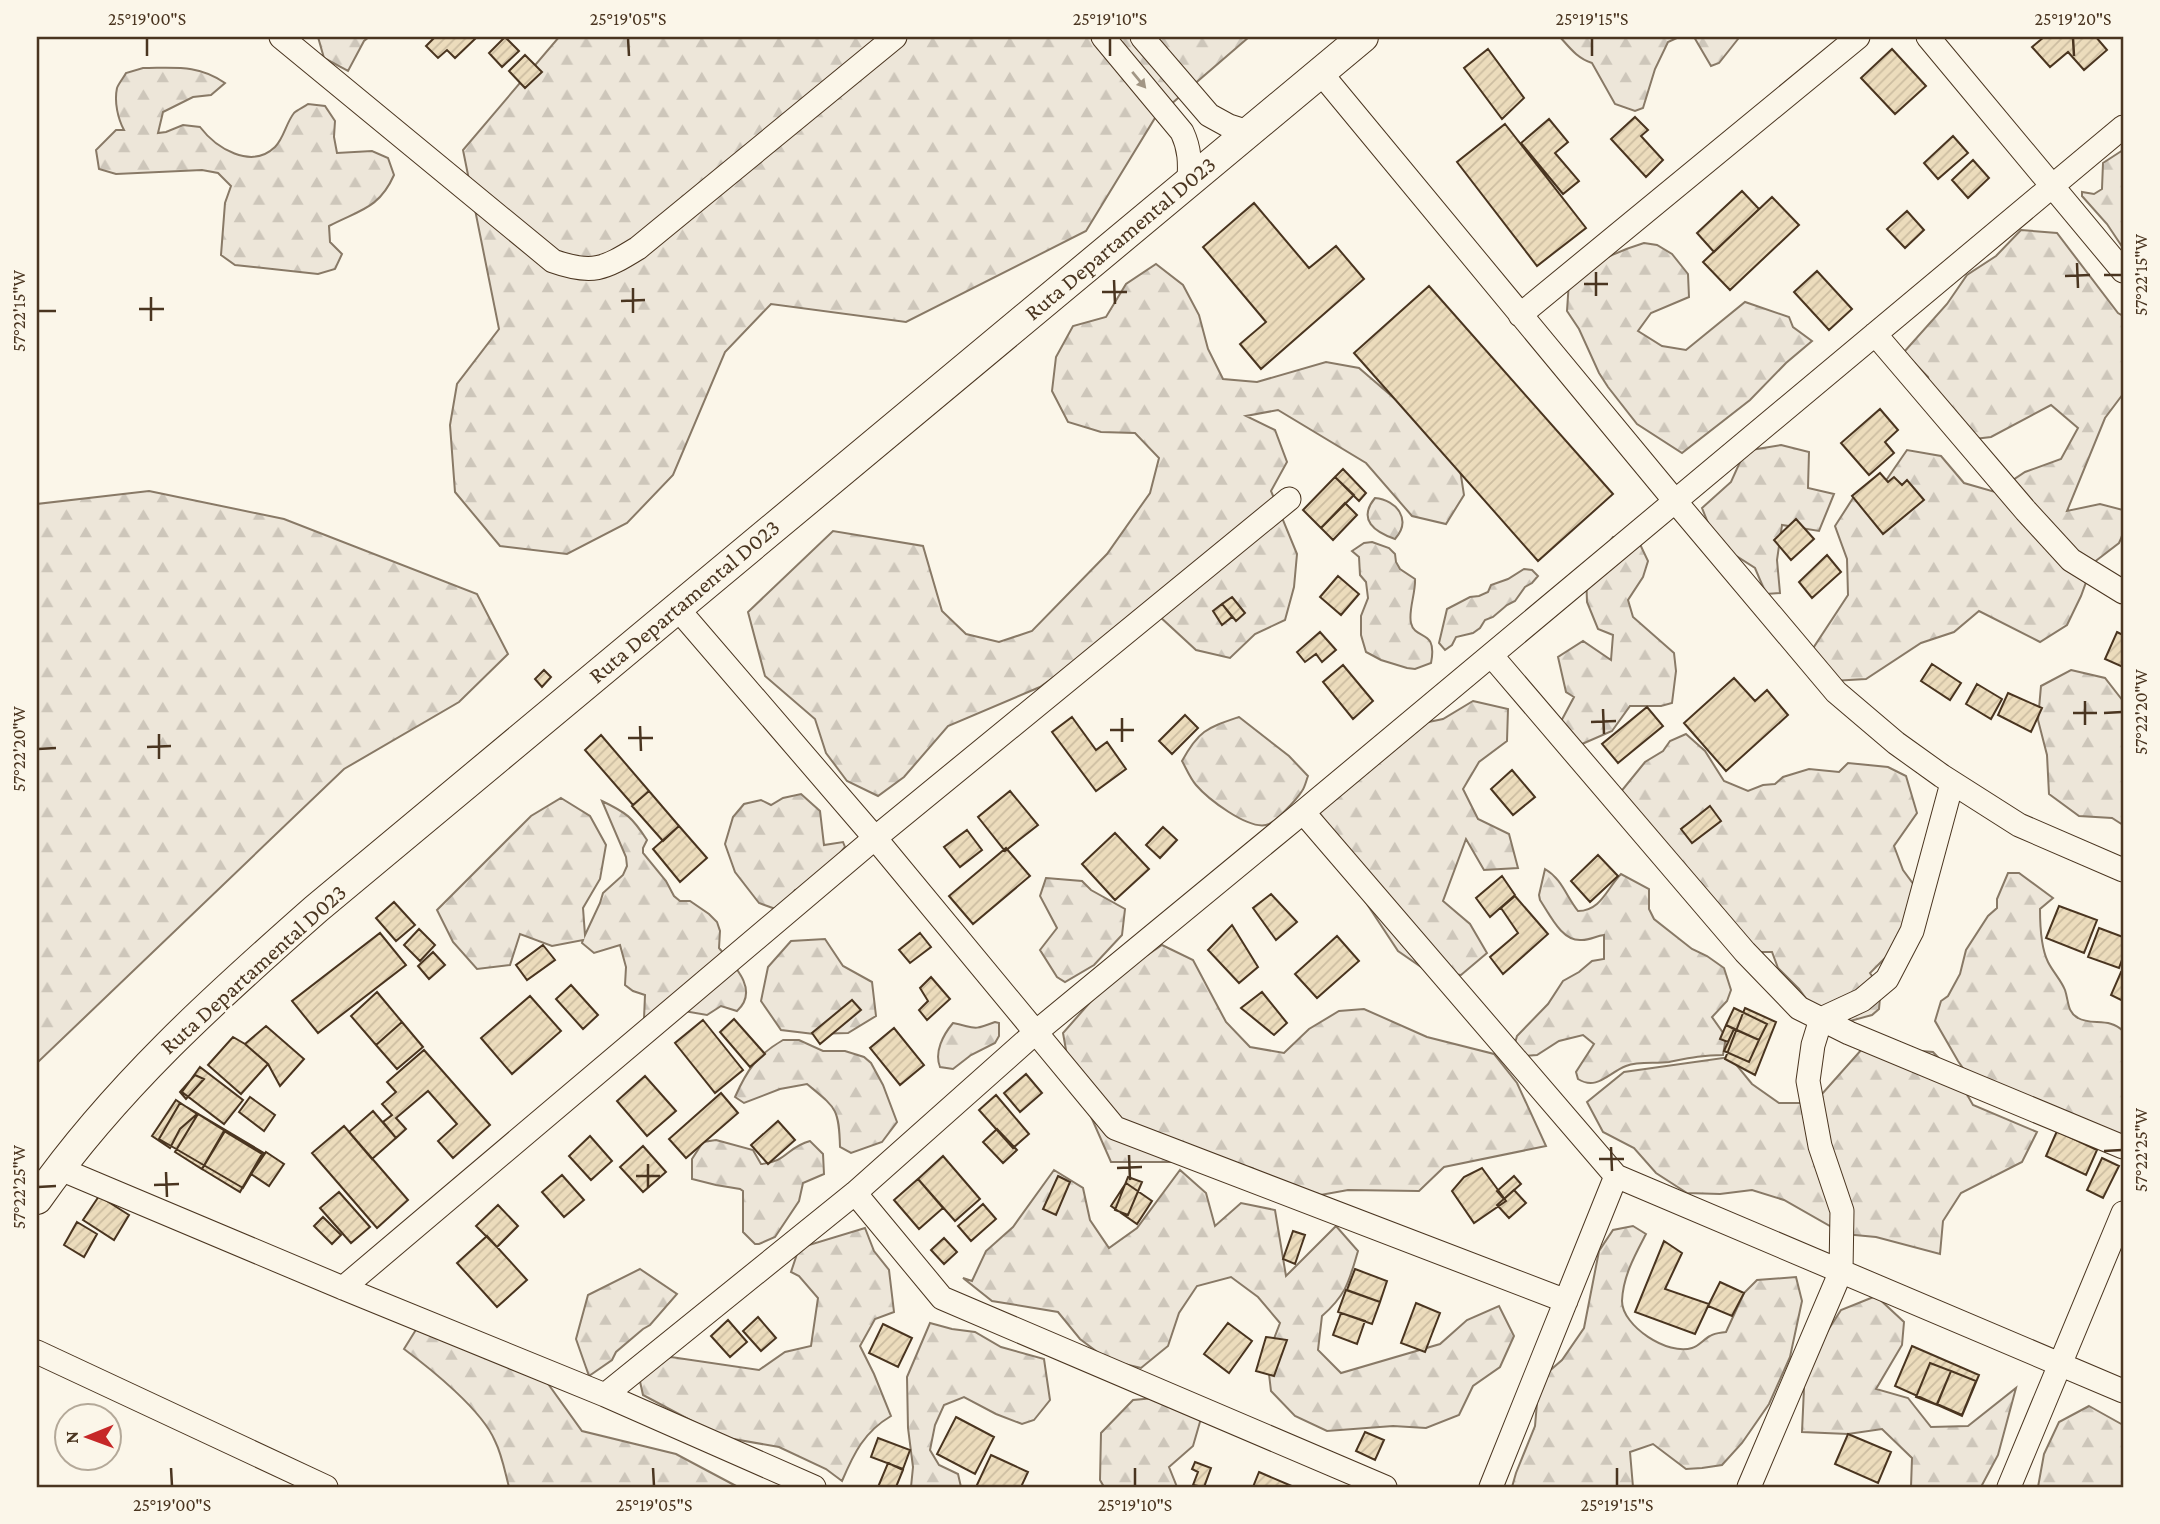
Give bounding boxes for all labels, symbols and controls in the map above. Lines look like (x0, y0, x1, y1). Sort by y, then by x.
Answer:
text: 25°19'00"S (108, 9, 186, 29)
text: 25°19'05"S (590, 9, 666, 29)
text: 25°19'10"S (1073, 9, 1147, 29)
text: 25°19'15"S (1555, 9, 1629, 29)
text: 25°19'20"S (2034, 9, 2112, 29)
one-way arrow (1131, 71, 1146, 88)
street label: Ruta Departamental D023 (1019, 151, 1221, 325)
text: 57°22'15"W (2131, 234, 2151, 316)
text: 57°22'15"W (9, 270, 29, 352)
street label: Ruta Departamental D023 (583, 514, 785, 688)
text: 57°22'20"W (2131, 669, 2151, 755)
text: 57°22'20"W (9, 706, 29, 792)
street label: Ruta Departamental D023 (155, 879, 351, 1059)
text: 57°22'25"W (2131, 1107, 2151, 1192)
text: 57°22'25"W (9, 1144, 29, 1229)
north arrow (52, 1402, 122, 1472)
text: N (61, 1431, 82, 1444)
text: 25°19'00"S (133, 1495, 211, 1515)
text: 25°19'05"S (616, 1495, 692, 1515)
text: 25°19'10"S (1098, 1495, 1172, 1515)
text: 25°19'15"S (1580, 1495, 1654, 1515)

